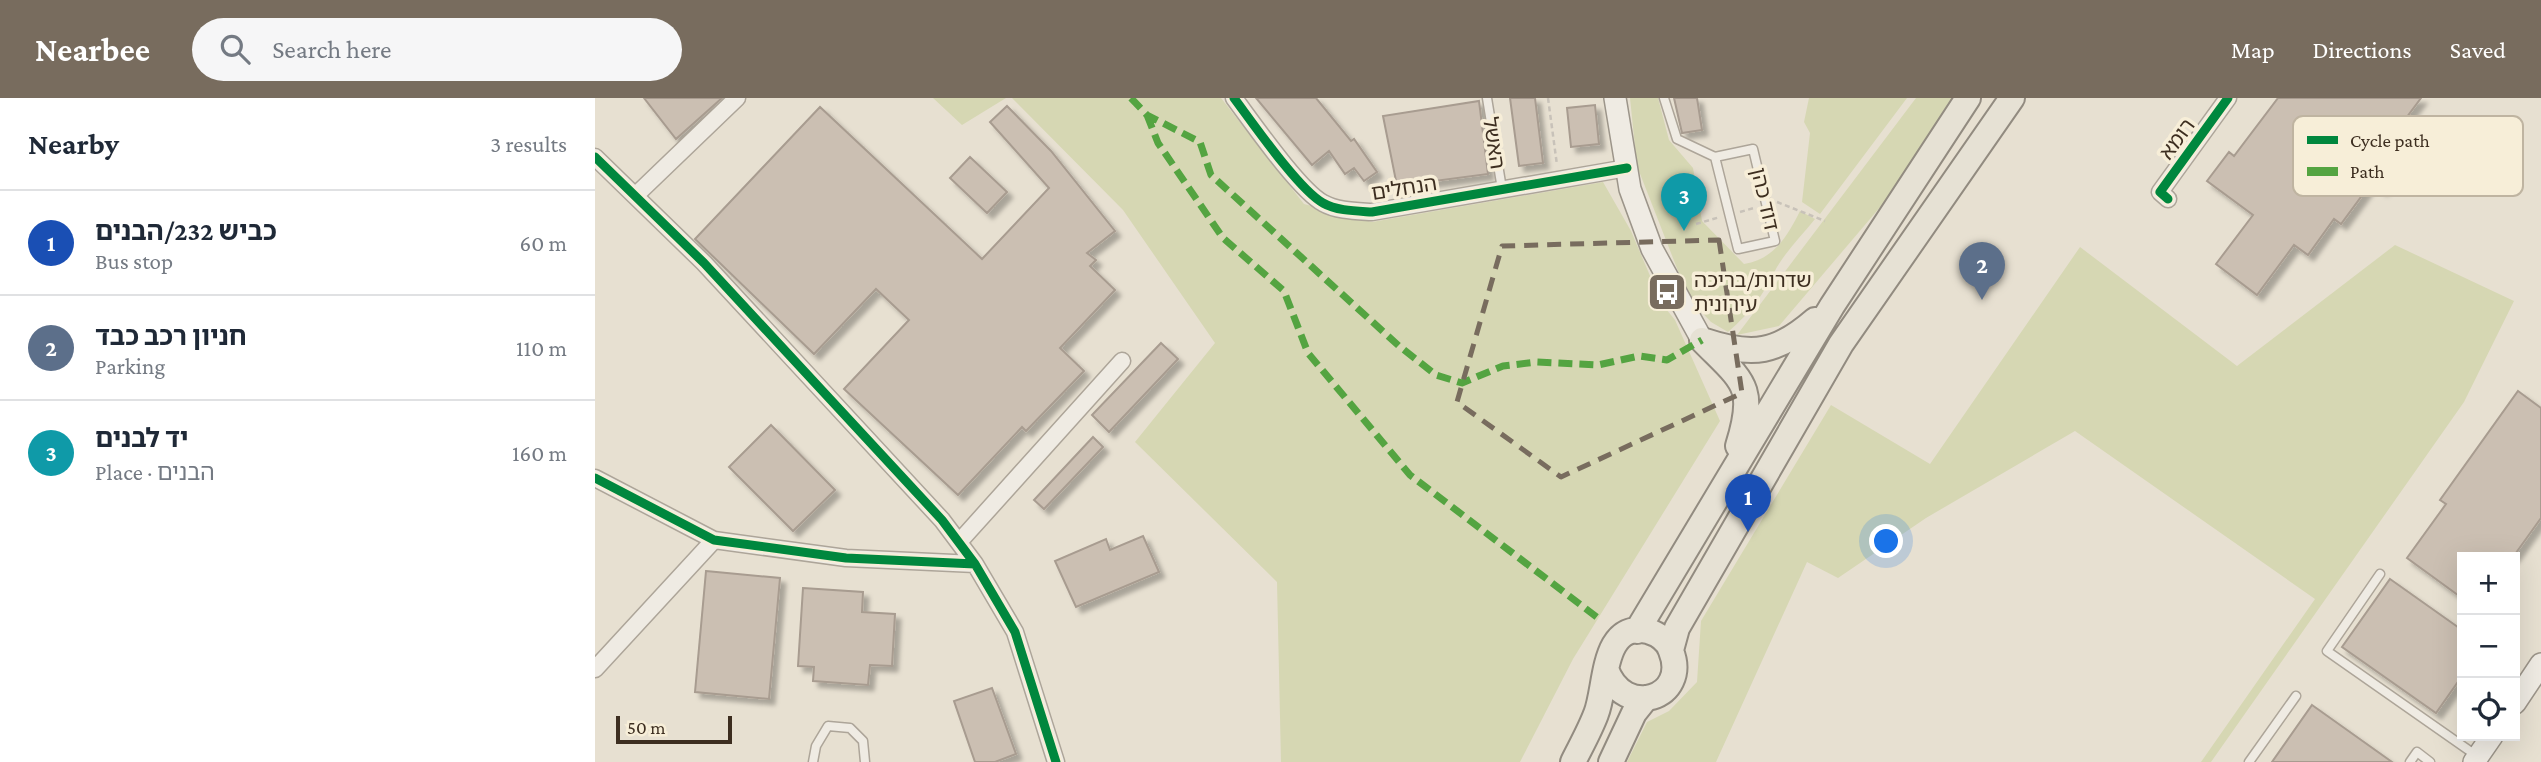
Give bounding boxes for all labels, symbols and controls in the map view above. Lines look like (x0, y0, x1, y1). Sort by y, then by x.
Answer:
search box (192, 18, 682, 81)
icon: search (216, 30, 254, 68)
text: Nearbee (35, 31, 150, 68)
text: Search here (272, 35, 391, 64)
text: Map (2231, 36, 2275, 63)
text: Directions (2313, 36, 2412, 63)
text: Saved (2450, 36, 2506, 63)
street label: רומא (2154, 114, 2200, 164)
street label: האשל (1478, 115, 1510, 171)
legend (2293, 116, 2523, 196)
text: Nearby (28, 127, 119, 160)
text: Cycle path (2350, 130, 2430, 151)
text: 3 results (490, 131, 567, 157)
text: Path (2350, 161, 2385, 182)
street label: דוד כהן (1746, 165, 1784, 233)
street label: הנחלים (1370, 171, 1438, 205)
pin: 3 (1661, 173, 1707, 231)
text: כביש 232/הבנים (95, 217, 277, 246)
text: 1 (47, 230, 55, 256)
text: 60 m (520, 230, 567, 256)
pin: 2 (1959, 242, 2005, 300)
text: Bus stop (95, 248, 173, 274)
place label: שדרות/בריכה עירונית (1694, 268, 1812, 316)
bus stop icon: שדרות/בריכה עירונית (1646, 271, 1688, 313)
text: חניון רכב כבד (95, 322, 247, 351)
text: 2 (45, 335, 57, 361)
text: 110 m (516, 335, 567, 361)
text: Parking (95, 353, 165, 379)
text: יד לבנים (95, 424, 189, 453)
text: 3 (45, 440, 57, 466)
text: 160 m (512, 440, 567, 466)
text: Place · הבנים (95, 459, 215, 485)
pin: 1 (1725, 474, 1771, 532)
your location (1869, 524, 1903, 558)
map controls (2457, 552, 2520, 741)
button: + (2457, 552, 2520, 615)
button: − (2457, 615, 2520, 678)
button: locate (2457, 678, 2520, 741)
scale bar (616, 713, 731, 745)
text: 50 m (627, 717, 666, 738)

